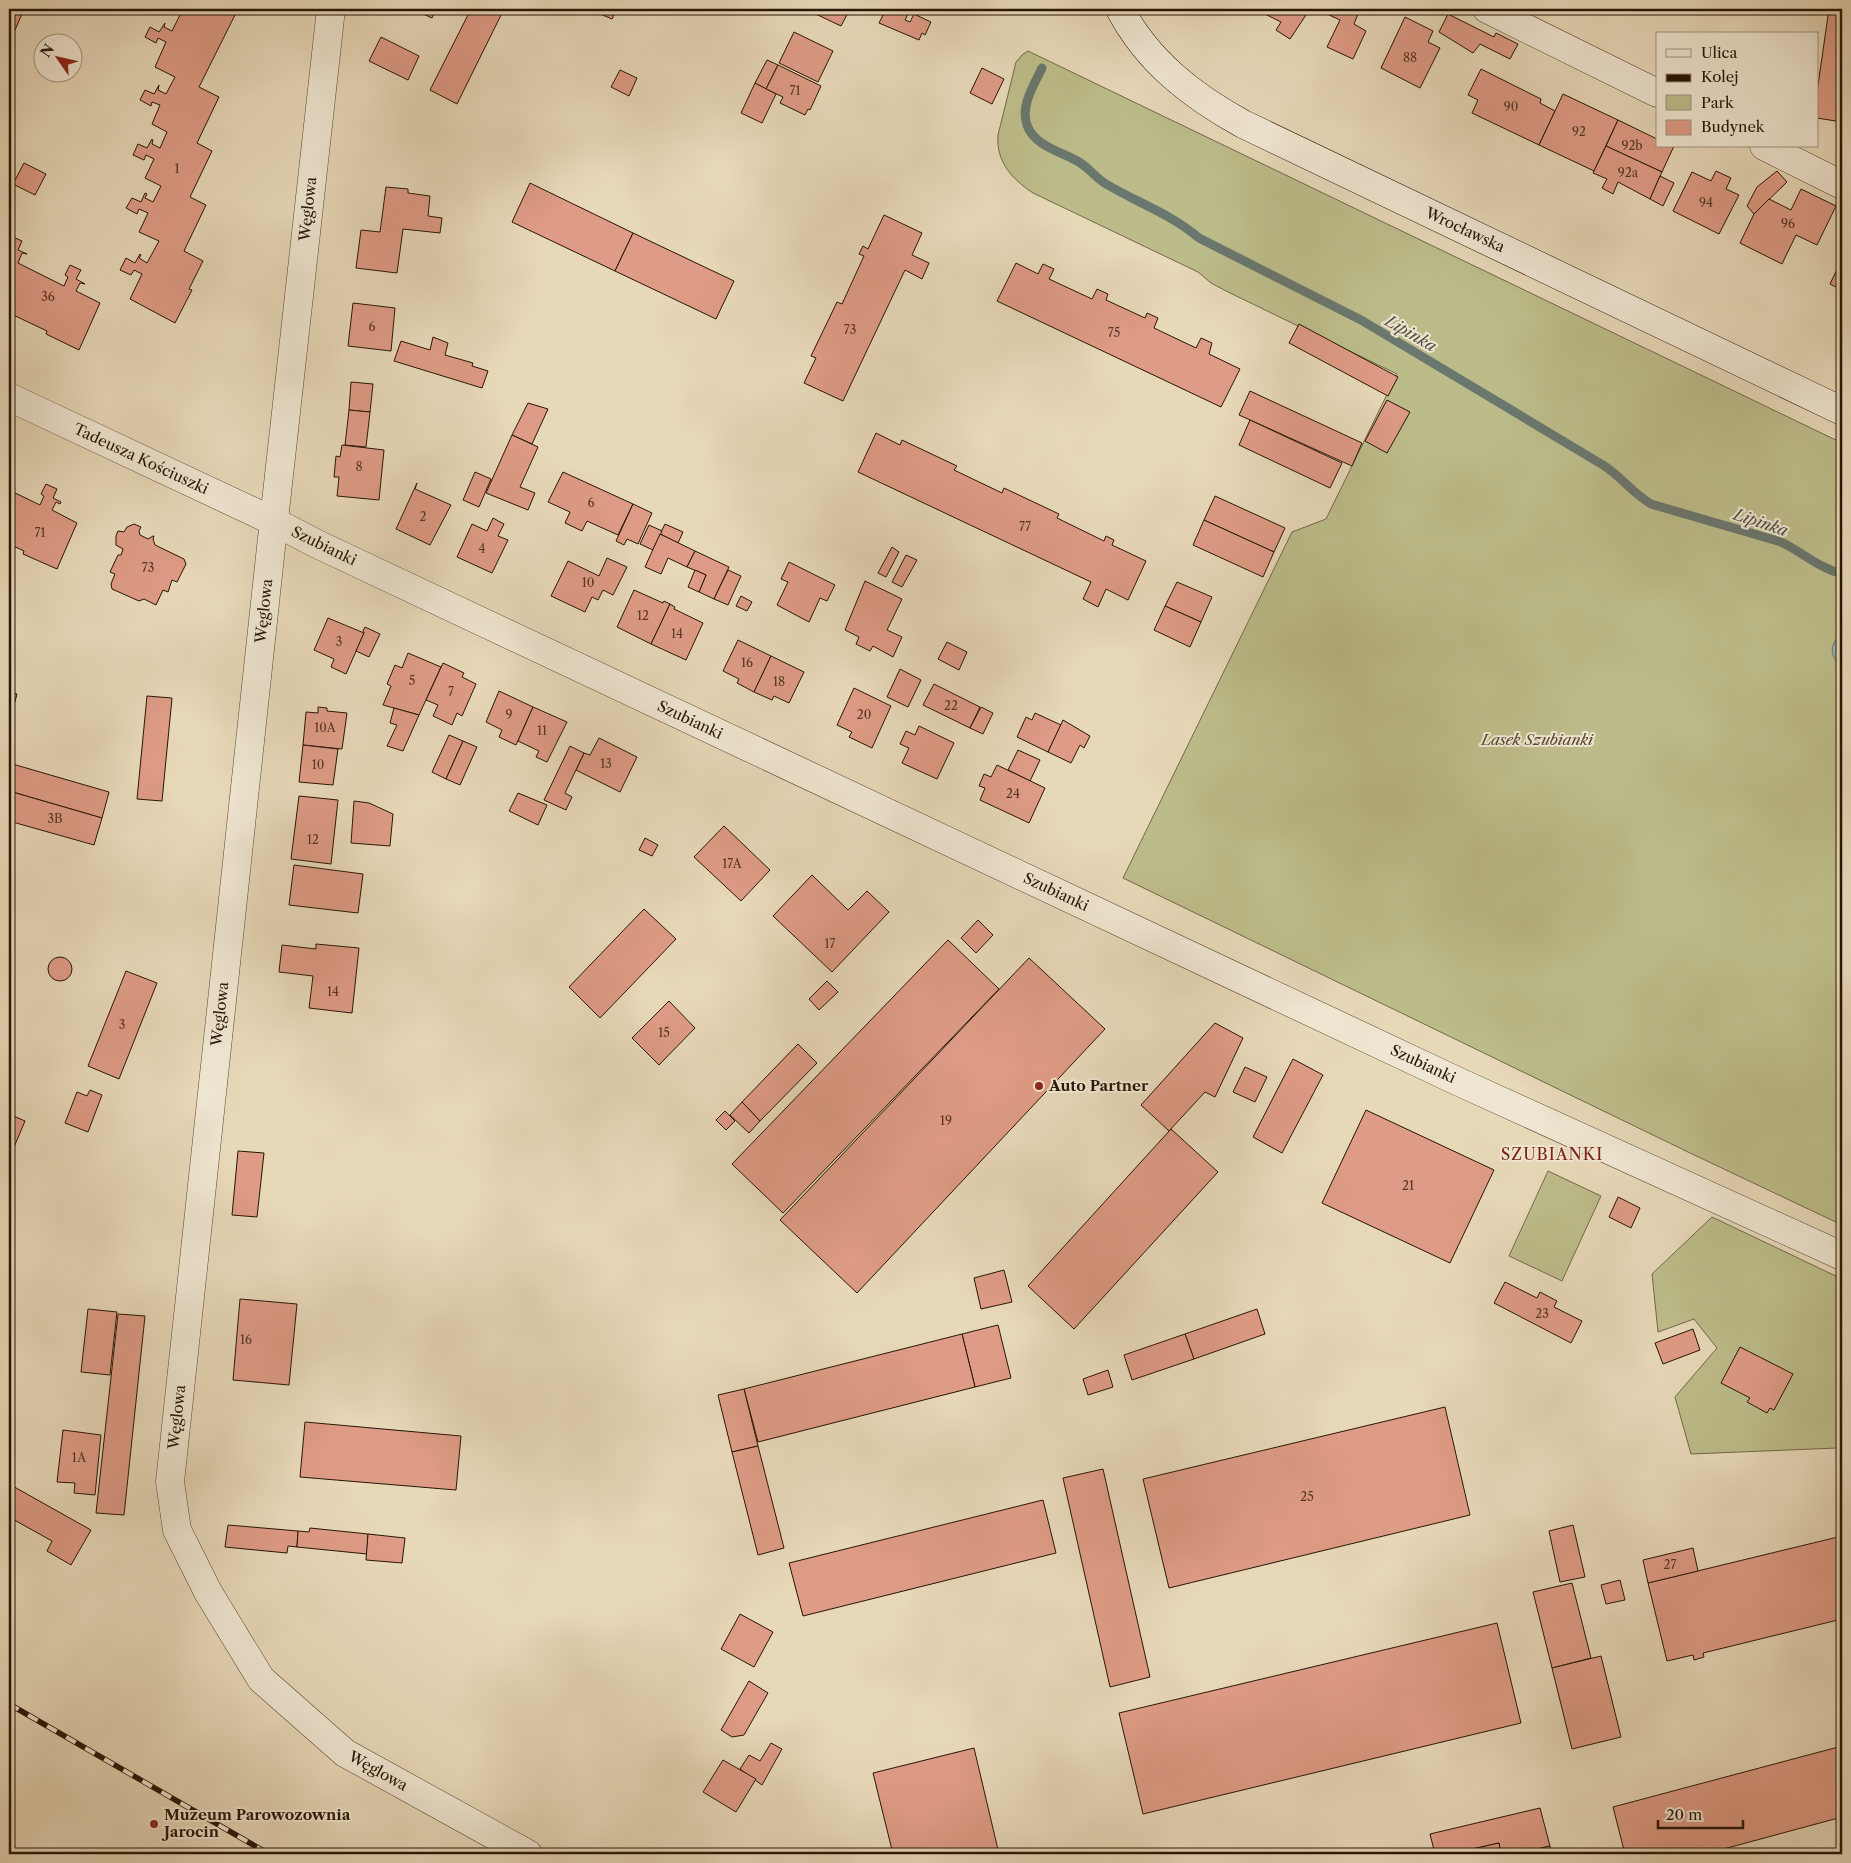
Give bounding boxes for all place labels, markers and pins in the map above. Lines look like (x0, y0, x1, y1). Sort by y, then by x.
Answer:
place label: Auto Partner (1048, 1076, 1149, 1095)
marker: Auto Partner (1033, 1080, 1045, 1092)
place label: Muzeum Parowozownia Jarocin (161, 1805, 351, 1841)
marker: Muzeum Parowozownia Jarocin (148, 1818, 160, 1830)

